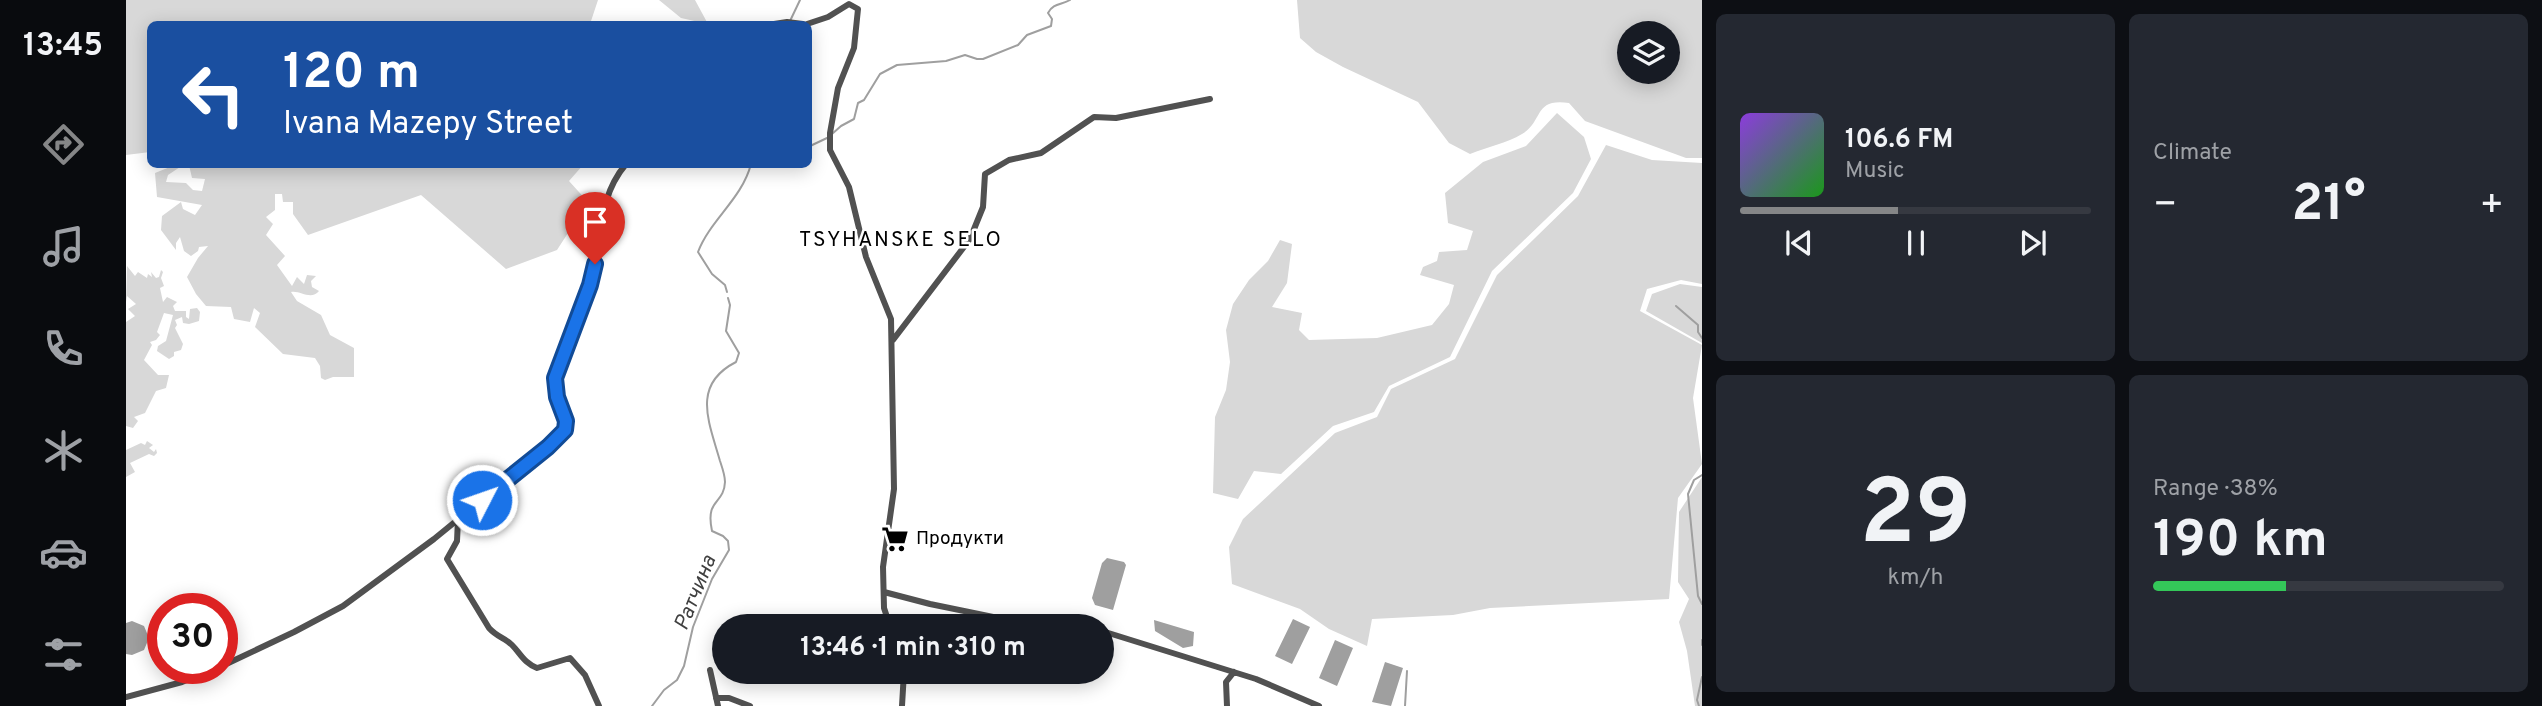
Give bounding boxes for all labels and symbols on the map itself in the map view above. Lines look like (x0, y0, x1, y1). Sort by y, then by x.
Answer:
pin (565, 192, 625, 264)
district label: TSYHANSKE SELO (799, 227, 1003, 254)
position arrow (445, 463, 519, 537)
supermarket icon: Продукти (880, 524, 910, 554)
place label: Продукти (916, 527, 1004, 551)
water label: Ратчина (669, 551, 723, 635)
speed limit sign: 30 (147, 593, 238, 684)

